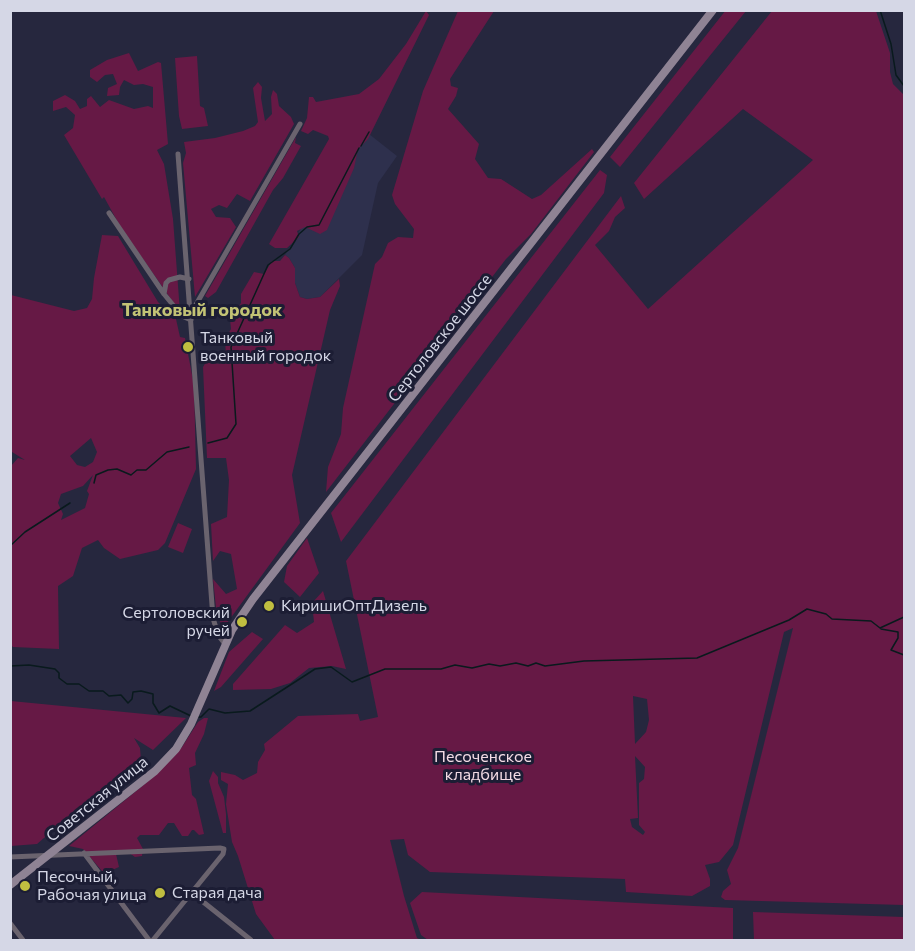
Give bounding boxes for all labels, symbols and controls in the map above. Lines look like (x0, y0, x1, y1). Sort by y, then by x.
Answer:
street label: Сертоловское шоссе (384, 270, 496, 406)
district label: Танковый городок (122, 299, 282, 321)
place label: Танковый военный городок (200, 328, 331, 366)
marker: Танковый военный городок (181, 340, 195, 354)
place label: КиришиОптДизель (281, 596, 427, 616)
marker: КиришиОптДизель (262, 599, 276, 613)
place label: Сертоловский ручей (122, 603, 230, 641)
marker: Сертоловский ручей (235, 615, 249, 629)
park label: Песоченское кладбище (434, 747, 532, 785)
street label: Советская улица (42, 752, 152, 846)
place label: Песочный, Рабочая улица (37, 867, 147, 905)
marker: Песочный, Рабочая улица (18, 879, 32, 893)
place label: Старая дача (172, 883, 262, 903)
marker: Старая дача (153, 886, 167, 900)

